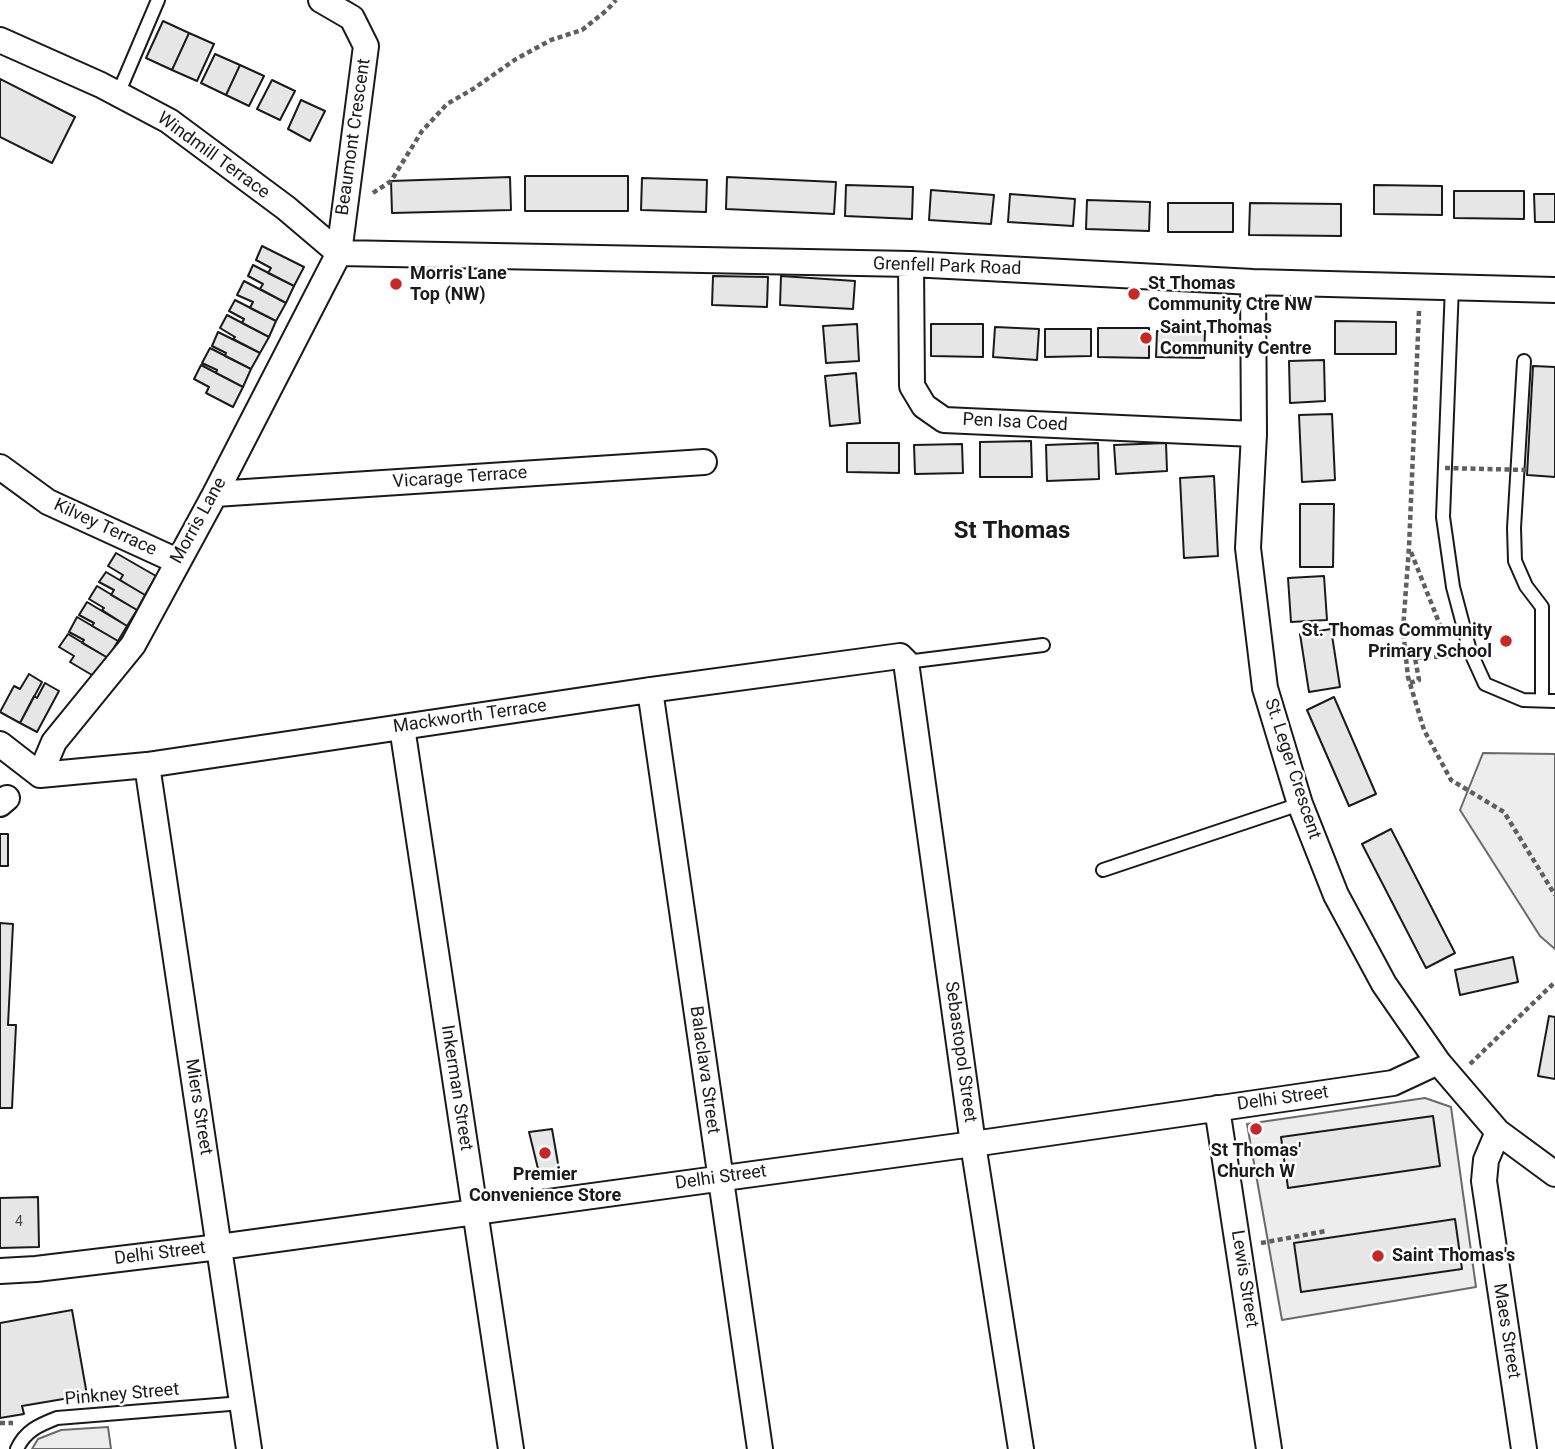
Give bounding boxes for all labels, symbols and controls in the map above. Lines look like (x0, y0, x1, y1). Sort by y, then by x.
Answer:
street label: Beaumont Crescent (332, 57, 376, 217)
street label: Windmill Terrace (153, 108, 273, 204)
street label: Grenfell Park Road (872, 254, 1022, 280)
place label: Morris Lane Top (NW) (410, 263, 507, 306)
place label: St Thomas Community Ctre NW (1148, 273, 1313, 316)
marker: Morris Lane Top (NW) (388, 276, 404, 292)
marker: St Thomas Community Ctre NW (1126, 286, 1142, 302)
place label: Saint Thomas Community Centre (1160, 317, 1312, 360)
marker: Saint Thomas Community Centre (1138, 330, 1154, 346)
street label: Pen Isa Coed (962, 409, 1068, 437)
street label: Vicarage Terrace (392, 463, 528, 493)
street label: Morris Lane (166, 474, 232, 568)
street label: Kilvey Terrace (50, 495, 160, 561)
district label: St Thomas (954, 518, 1070, 546)
place label: St. Thomas Community Primary School (1302, 620, 1492, 662)
marker: St. Thomas Community Primary School (1498, 633, 1514, 649)
street label: Mackworth Terrace (392, 696, 548, 738)
street label: St. Leger Crescent (1259, 696, 1325, 842)
street label: Sebastopol Street (939, 980, 981, 1124)
street label: Balaclava Street (684, 1005, 724, 1135)
street label: Inkerman Street (435, 1024, 477, 1152)
street label: Miers Street (180, 1057, 216, 1157)
street label: Delhi Street (1236, 1082, 1330, 1116)
marker: St Thomas' Church W (1248, 1121, 1264, 1137)
place label: St Thomas' Church W (1211, 1140, 1301, 1182)
marker: Premier Convenience Store (537, 1145, 553, 1161)
street label: Delhi Street (674, 1161, 768, 1195)
place label: Premier Convenience Store (469, 1164, 621, 1206)
house number: 4 (15, 1214, 23, 1230)
street label: Lewis Street (1226, 1229, 1262, 1329)
street label: Delhi Street (113, 1238, 207, 1270)
place label: Saint Thomas's (1392, 1245, 1515, 1267)
marker: Saint Thomas's (1370, 1248, 1386, 1264)
street label: Maes Street (1488, 1282, 1524, 1380)
street label: Pinkney Street (64, 1379, 180, 1411)

